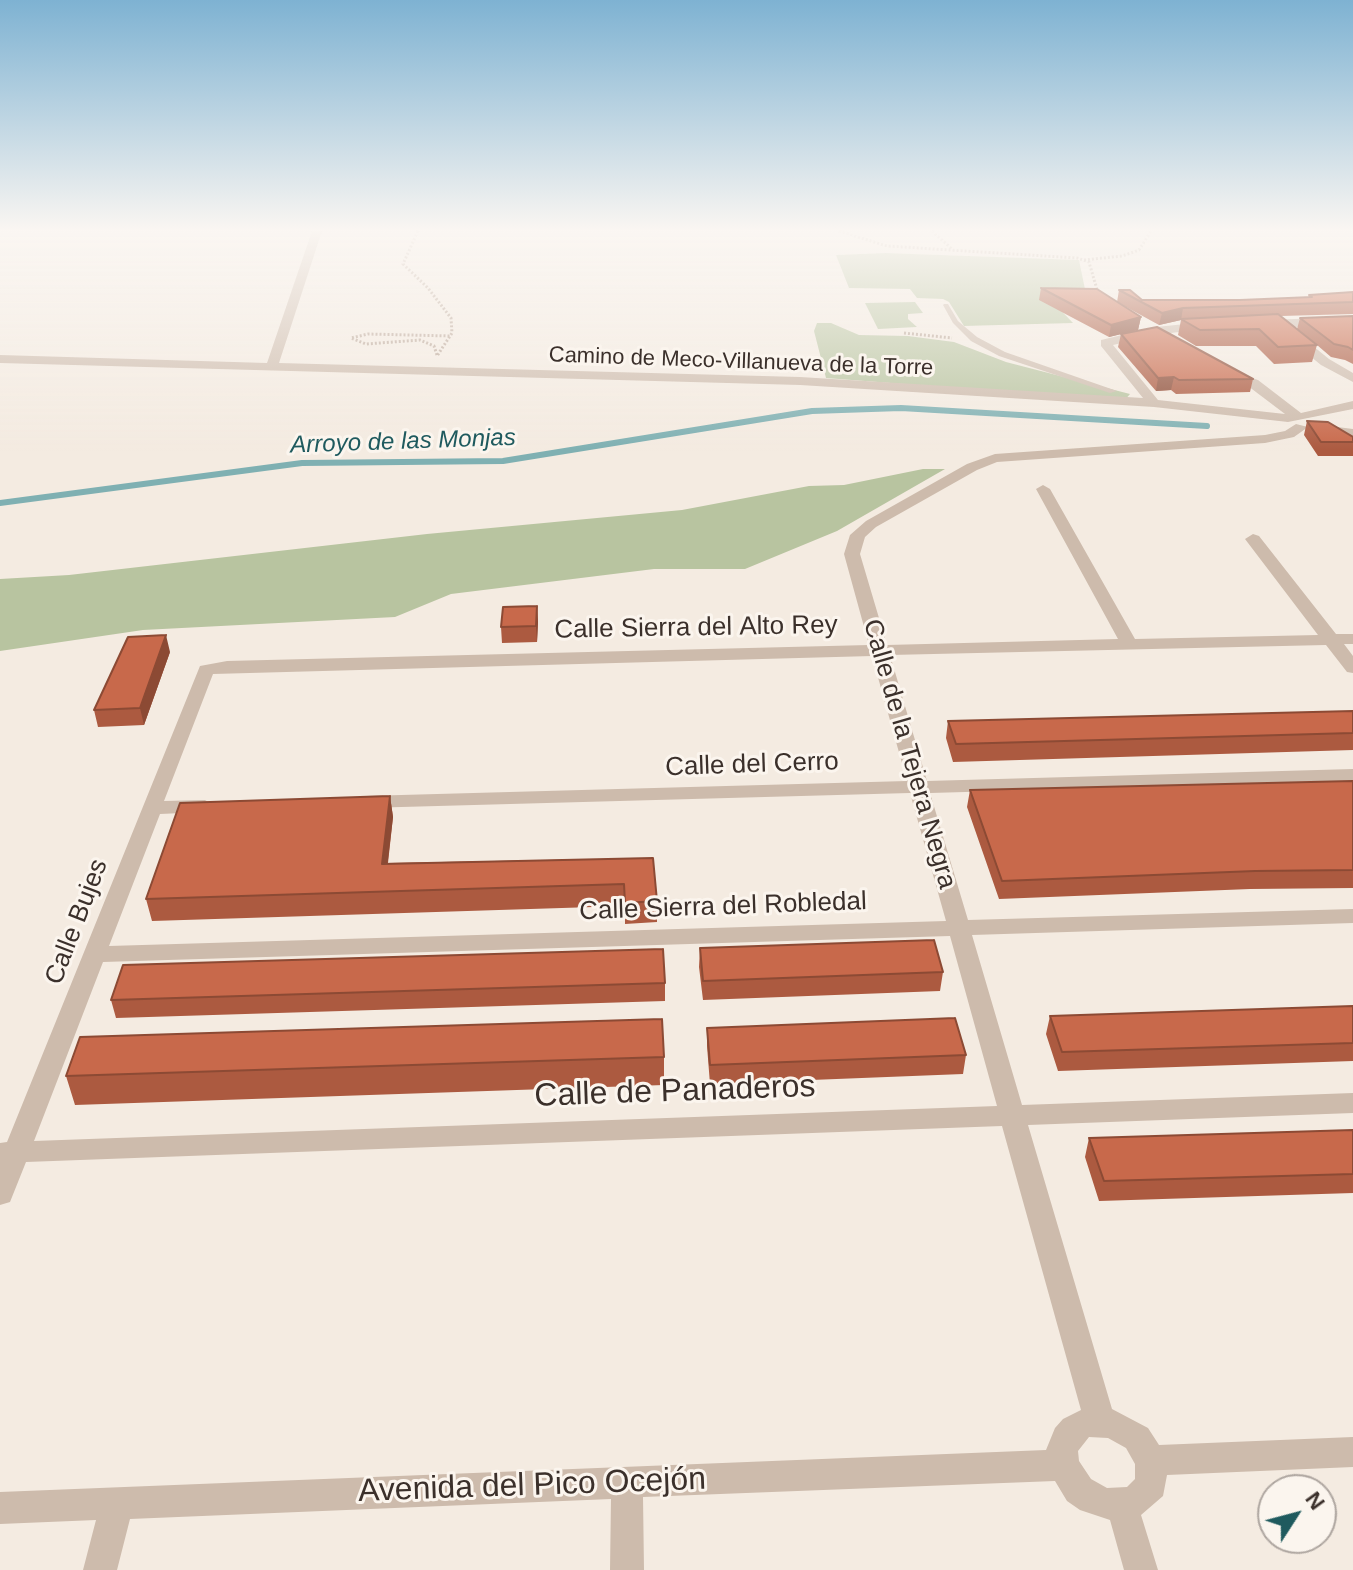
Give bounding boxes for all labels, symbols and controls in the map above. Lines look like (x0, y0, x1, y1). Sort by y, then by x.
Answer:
street label: Camino de Meco-Villanueva de la Torre (548, 342, 934, 382)
water label: Arroyo de las Monjas (290, 424, 516, 460)
street label: Calle Sierra del Alto Rey (554, 610, 838, 646)
street label: Calle de la Tejera Negra (856, 616, 962, 892)
street label: Calle del Cerro (665, 746, 839, 784)
street label: Calle Bujes (39, 855, 115, 989)
street label: Calle Sierra del Robledal (579, 886, 867, 928)
street label: Calle de Panaderos (534, 1068, 816, 1116)
street label: Avenida del Pico Ocejón (357, 1461, 707, 1511)
north arrow (1257, 1474, 1337, 1554)
text: N (1300, 1487, 1330, 1515)

